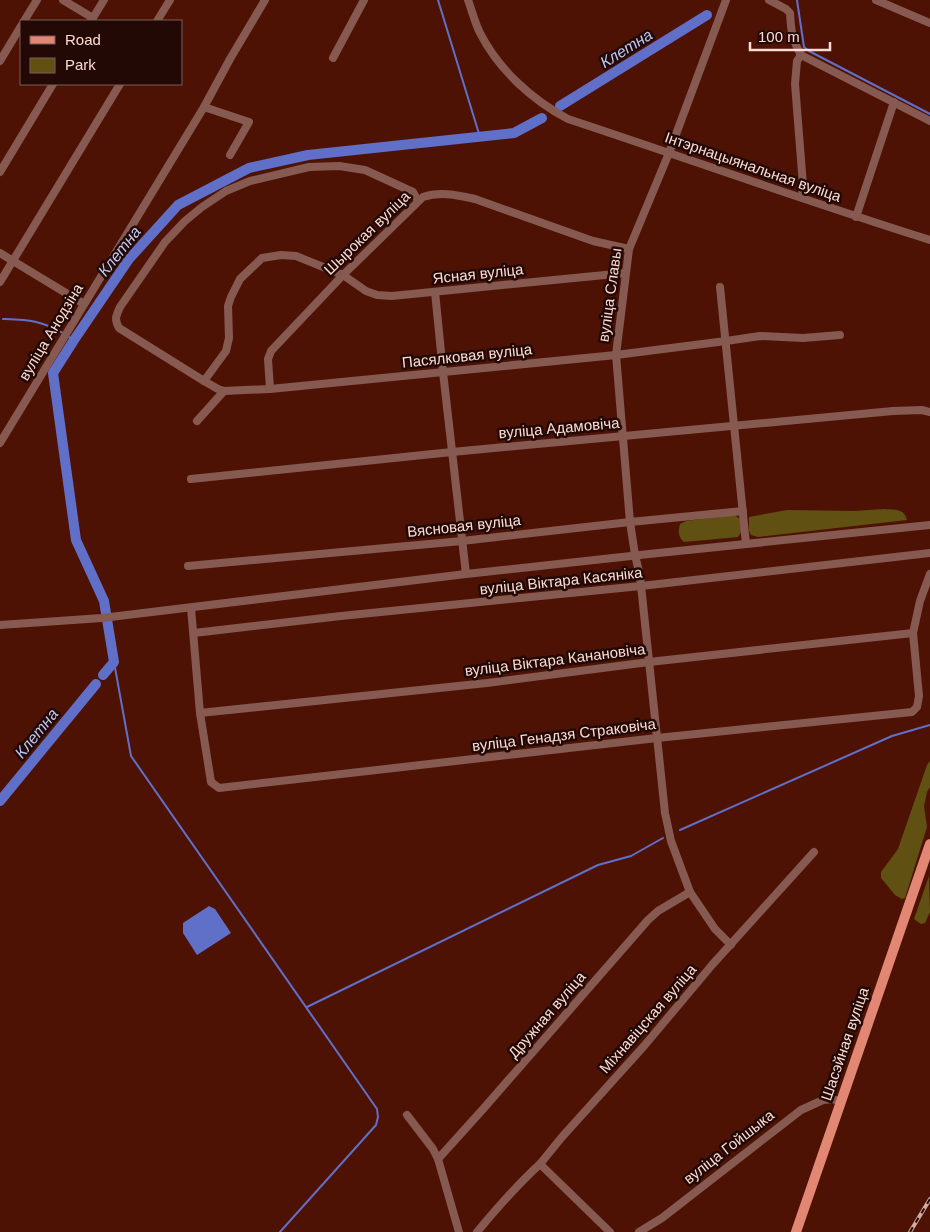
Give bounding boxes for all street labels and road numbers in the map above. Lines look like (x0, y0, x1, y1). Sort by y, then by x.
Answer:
street label: Інтэрнацыянальная вуліца (663, 128, 844, 205)
street label: Шырокая вуліца (320, 187, 414, 278)
street label: вуліца Славы (594, 247, 625, 343)
street label: Ясная вуліца (432, 260, 525, 287)
street label: вуліца Анодзіна (15, 280, 86, 383)
street label: Пасялковая вуліца (401, 340, 534, 371)
street label: вуліца Адамовіча (498, 414, 621, 441)
street label: Вясновая вуліца (406, 511, 522, 540)
street label: вуліца Віктара Касяніка (479, 563, 644, 598)
street label: вуліца Віктара Канановіча (464, 640, 647, 679)
street label: вуліца Генадзя Страковіча (471, 715, 657, 754)
street label: Міхнавіцская вуліца (596, 960, 700, 1077)
street label: Дружная вуліца (505, 968, 589, 1061)
street label: Шасэйная вуліца (817, 984, 872, 1103)
street label: вуліца Гойшыка (680, 1106, 778, 1187)

